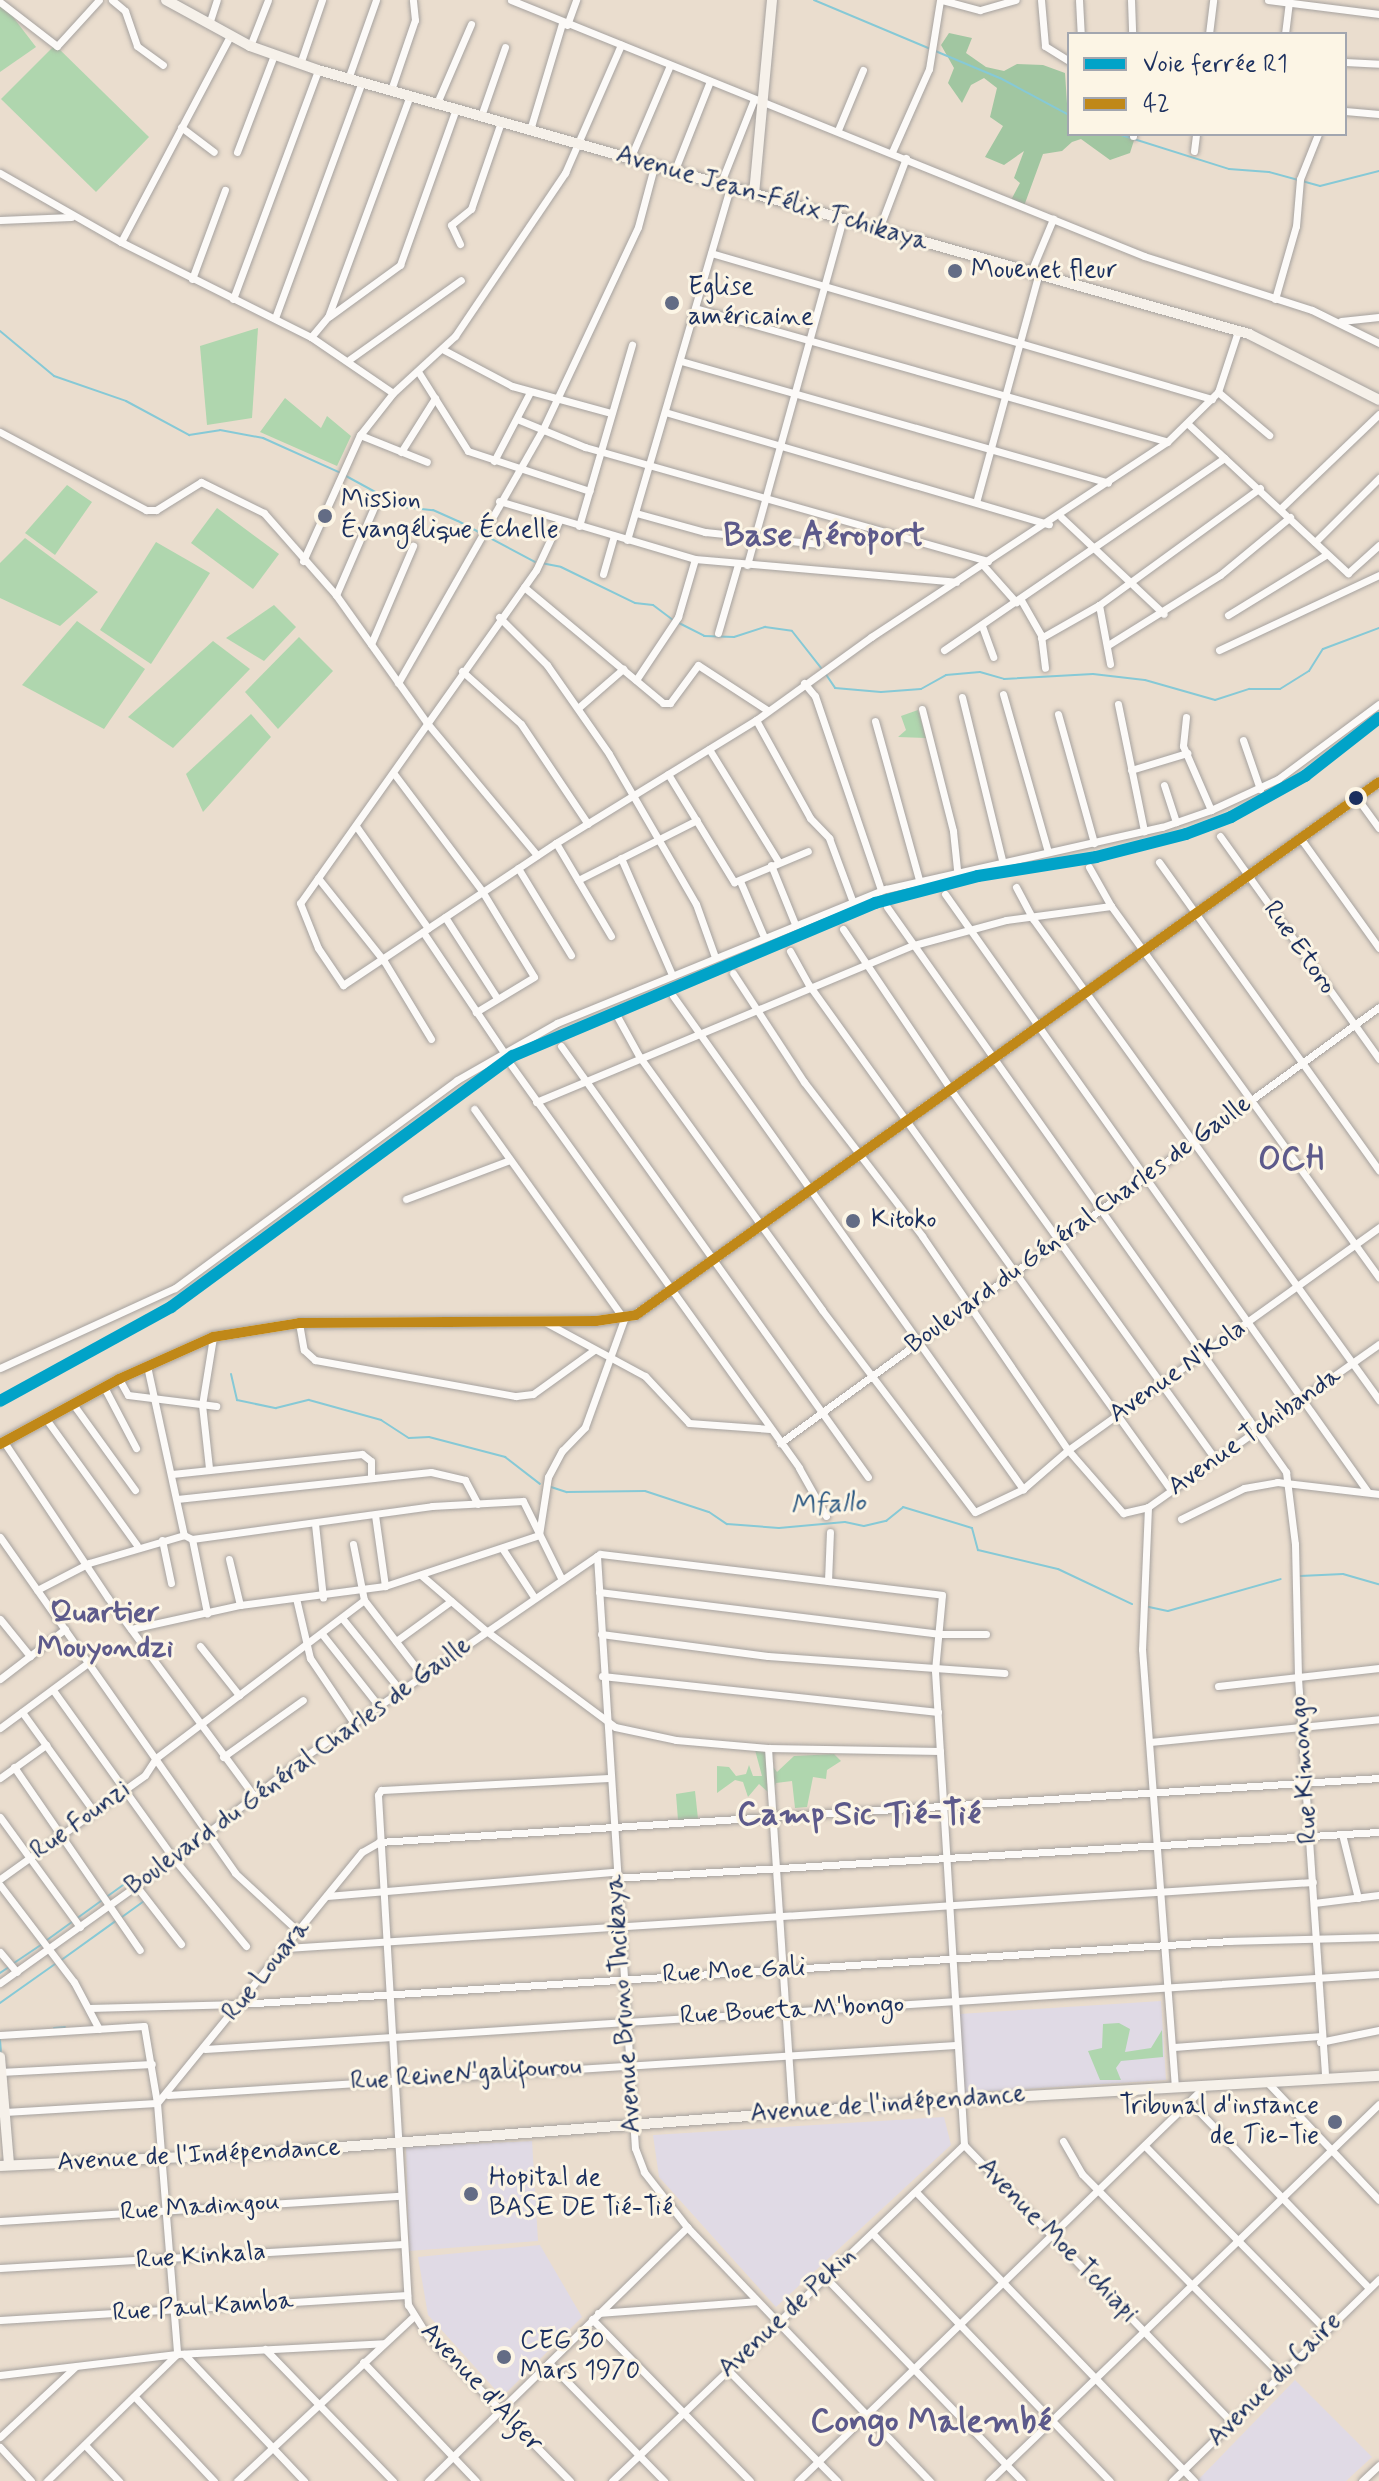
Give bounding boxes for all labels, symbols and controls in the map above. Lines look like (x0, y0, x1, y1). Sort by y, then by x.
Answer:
legend (1067, 32, 1347, 136)
text: Voie ferrée R1 (1143, 49, 1288, 80)
text: 42 (1143, 89, 1170, 120)
street label: Avenue Jean-Félix Tchikaya (614, 140, 930, 258)
place label: Mouenet fleur (971, 255, 1117, 287)
marker: Mouenet fleur (946, 262, 964, 280)
place label: Eglise américaine (688, 272, 814, 334)
marker: Eglise américaine (663, 294, 681, 312)
place label: Mission Évangélique Échelle (341, 485, 559, 546)
marker: Mission Évangélique Échelle (316, 507, 334, 525)
district label: Base Aéroport (723, 516, 925, 556)
unlabelled marker (1348, 790, 1364, 806)
street label: Rue Etoro (1256, 896, 1342, 1000)
street label: Boulevard du Général Charles de Gaulle (899, 1089, 1259, 1361)
district label: OCH (1258, 1140, 1324, 1180)
place label: Kitoko (871, 1205, 936, 1237)
marker: Kitoko (842, 1210, 864, 1232)
street label: Avenue N'Kola (1104, 1313, 1252, 1431)
street label: Avenue Tchibanda (1162, 1361, 1348, 1503)
water label: Mfallo (790, 1486, 866, 1524)
district label: Quartier Mouyondzi (37, 1595, 173, 1666)
street label: Boulevard du Général Charles de Gaulle (119, 1631, 479, 1903)
street label: Rue Kimongo (1284, 1696, 1326, 1844)
street label: Rue Founzi (26, 1775, 136, 1867)
district label: Camp Sic Tié-Tié (739, 1795, 979, 1835)
street label: Avenue Bruno Thcikaya (599, 1872, 649, 2136)
street label: Rue Louara (217, 1914, 317, 2028)
street label: Rue Moe Gali (662, 1953, 806, 1991)
street label: Rue Boueta M'bongo (682, 1990, 902, 2032)
street label: Rue ReineN'galifourou (349, 2051, 583, 2099)
street label: Avenue de l'indépendance (749, 2080, 1027, 2130)
place label: Tribunal d'instance de Tie-Tie (1121, 2091, 1319, 2152)
marker: Tribunal d'instance de Tie-Tie (1326, 2113, 1344, 2131)
street label: Avenue de l'Indépendance (56, 2133, 342, 2179)
street label: Avenue Moe Tchiapi (970, 2152, 1144, 2330)
place label: Hopital de BASE DE Tié-Tié (489, 2163, 672, 2224)
marker: Hopital de BASE DE Tié-Tié (460, 2183, 482, 2205)
street label: Rue Madingou (122, 2187, 278, 2229)
street label: Rue Kinkala (134, 2237, 268, 2277)
street label: Avenue de Pekin (709, 2238, 867, 2388)
street label: Rue Paul Kamba (112, 2286, 294, 2330)
street label: Avenue du Caire (1201, 2306, 1349, 2454)
street label: Avenue d'Alger (413, 2317, 549, 2459)
place label: CEG 30 Mars 1970 (520, 2326, 640, 2388)
marker: CEG 30 Mars 1970 (495, 2348, 513, 2366)
district label: Congo Malembé (812, 2402, 1050, 2442)

